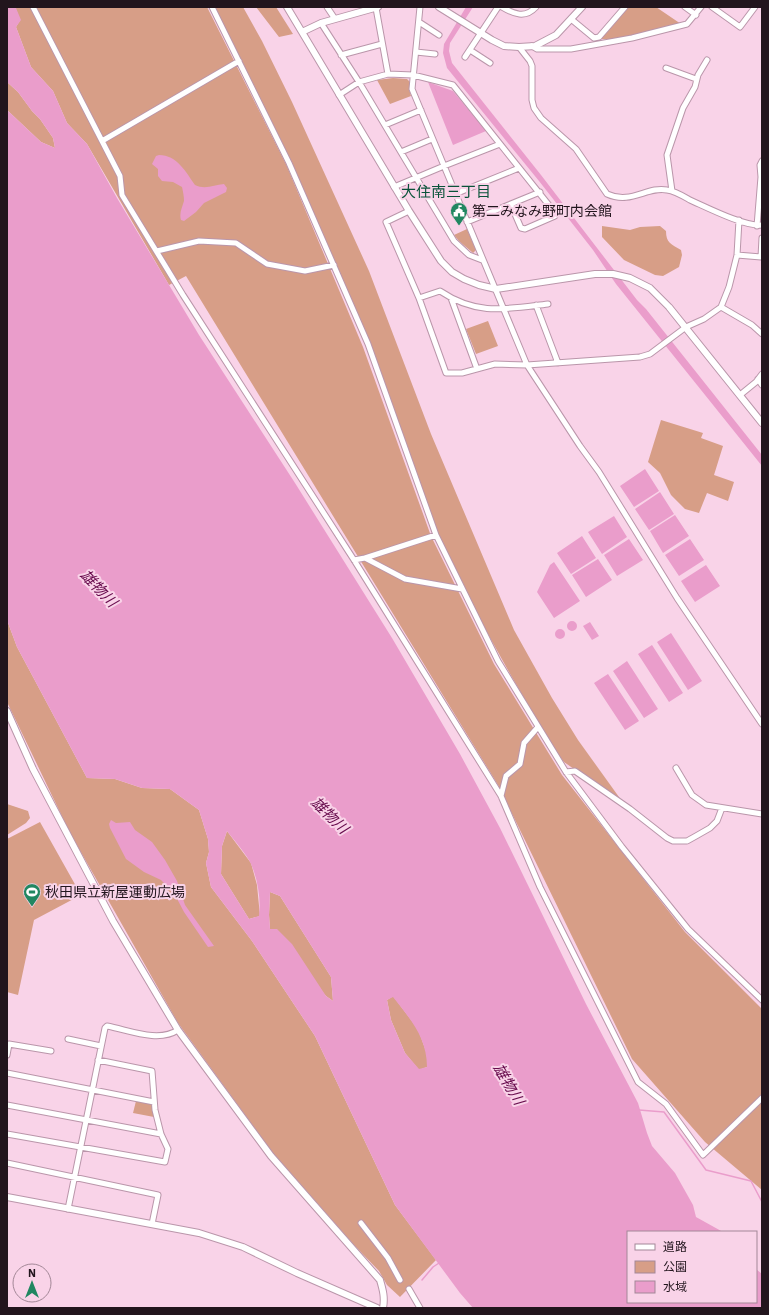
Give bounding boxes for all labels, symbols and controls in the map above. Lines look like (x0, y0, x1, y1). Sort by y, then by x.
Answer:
district label: 大住南三丁目 (401, 182, 491, 201)
public building icon: 第二みなみ野町内会館 (449, 201, 469, 226)
place label: 第二みなみ野町内会館 (472, 202, 612, 220)
water label: 雄物川 (77, 565, 123, 612)
water label: 雄物川 (307, 793, 354, 839)
sports icon: 秋田県立新屋運動広場 (22, 882, 42, 907)
place label: 秋田県立新屋運動広場 (45, 883, 185, 901)
water label: 雄物川 (489, 1060, 530, 1110)
legend (627, 1231, 757, 1303)
text: 道路 (663, 1239, 687, 1254)
text: 公園 (663, 1259, 687, 1274)
north arrow (12, 1263, 52, 1303)
text: N (28, 1266, 36, 1280)
text: 水域 (663, 1279, 687, 1294)

